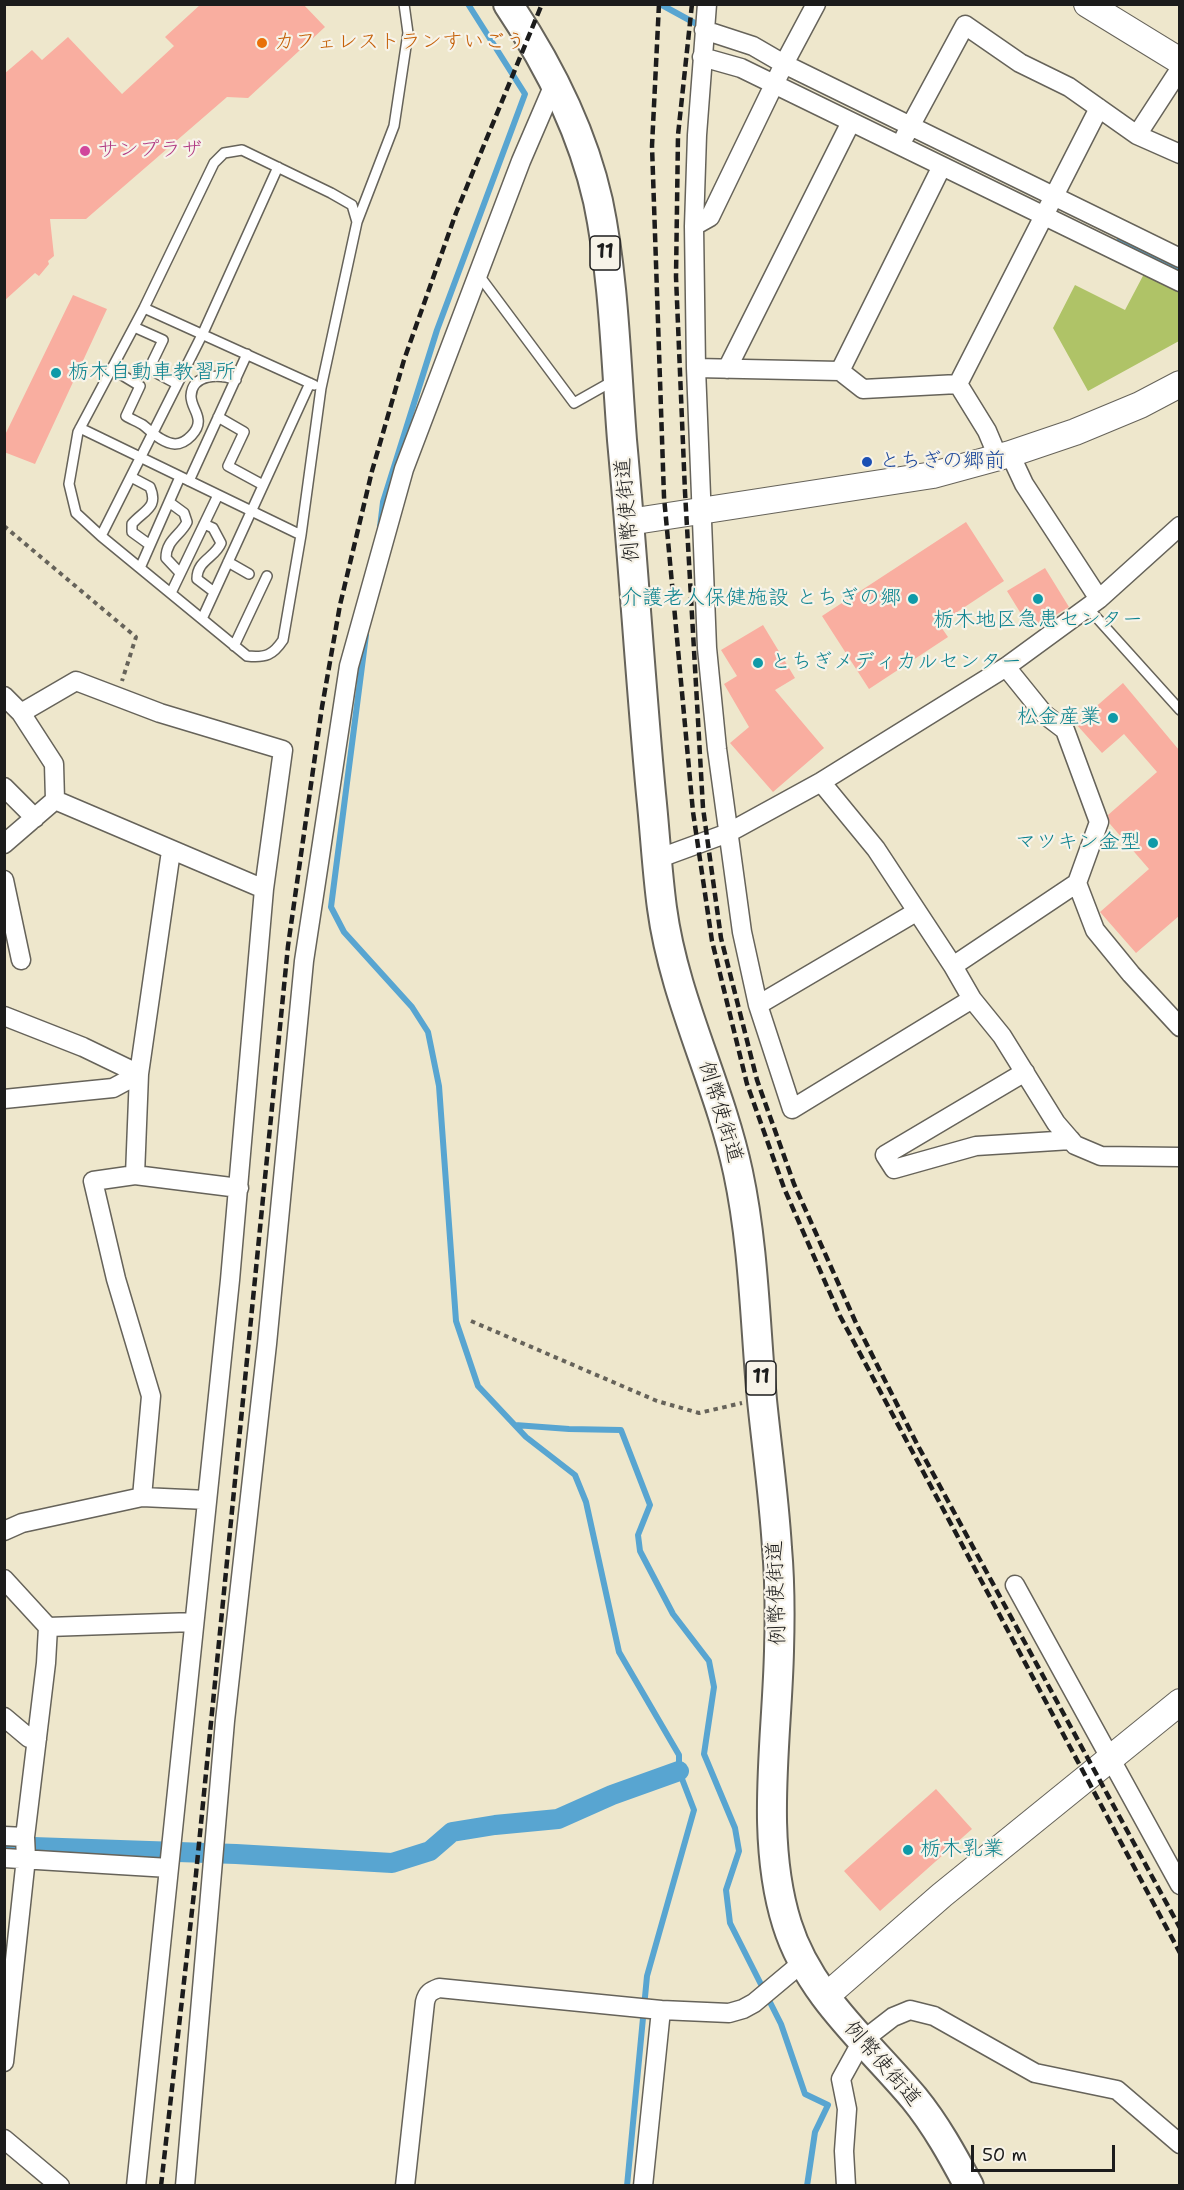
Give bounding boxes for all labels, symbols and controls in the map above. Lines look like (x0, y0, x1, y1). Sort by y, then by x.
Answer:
place label: カフェレストランすいごう (274, 30, 526, 56)
marker: カフェレストランすいごう (255, 36, 269, 50)
place label: サンプラザ (97, 138, 202, 164)
marker: サンプラザ (78, 144, 92, 158)
road number: 11 (590, 236, 620, 270)
place label: 栃木自動車教習所 (68, 360, 236, 386)
marker: 栃木自動車教習所 (49, 366, 63, 380)
place label: とちぎの郷前 (879, 449, 1005, 475)
marker: とちぎの郷前 (860, 455, 874, 469)
street label: 例幣使街道 (611, 457, 645, 563)
place label: 介護老人保健施設 とちぎの郷 (621, 586, 901, 612)
marker: 介護老人保健施設 とちぎの郷 (906, 592, 920, 606)
marker: 栃木地区急患センター (1031, 592, 1045, 606)
place label: 栃木地区急患センター (933, 608, 1143, 634)
place label: とちぎメディカルセンター (770, 650, 1022, 676)
marker: とちぎメディカルセンター (751, 656, 765, 670)
place label: 松金産業 (1017, 705, 1101, 731)
marker: 松金産業 (1106, 711, 1120, 725)
place label: マツキン金型 (1015, 830, 1141, 856)
marker: マツキン金型 (1146, 836, 1160, 850)
street label: 例幣使街道 (693, 1058, 747, 1166)
road number: 11 (746, 1361, 776, 1395)
street label: 例幣使街道 (763, 1540, 791, 1646)
place label: 栃木乳業 (920, 1837, 1004, 1863)
marker: 栃木乳業 (901, 1843, 915, 1857)
street label: 例幣使街道 (838, 2016, 926, 2112)
scale bar (974, 2133, 1118, 2171)
text: 50 m (982, 2143, 1027, 2167)

